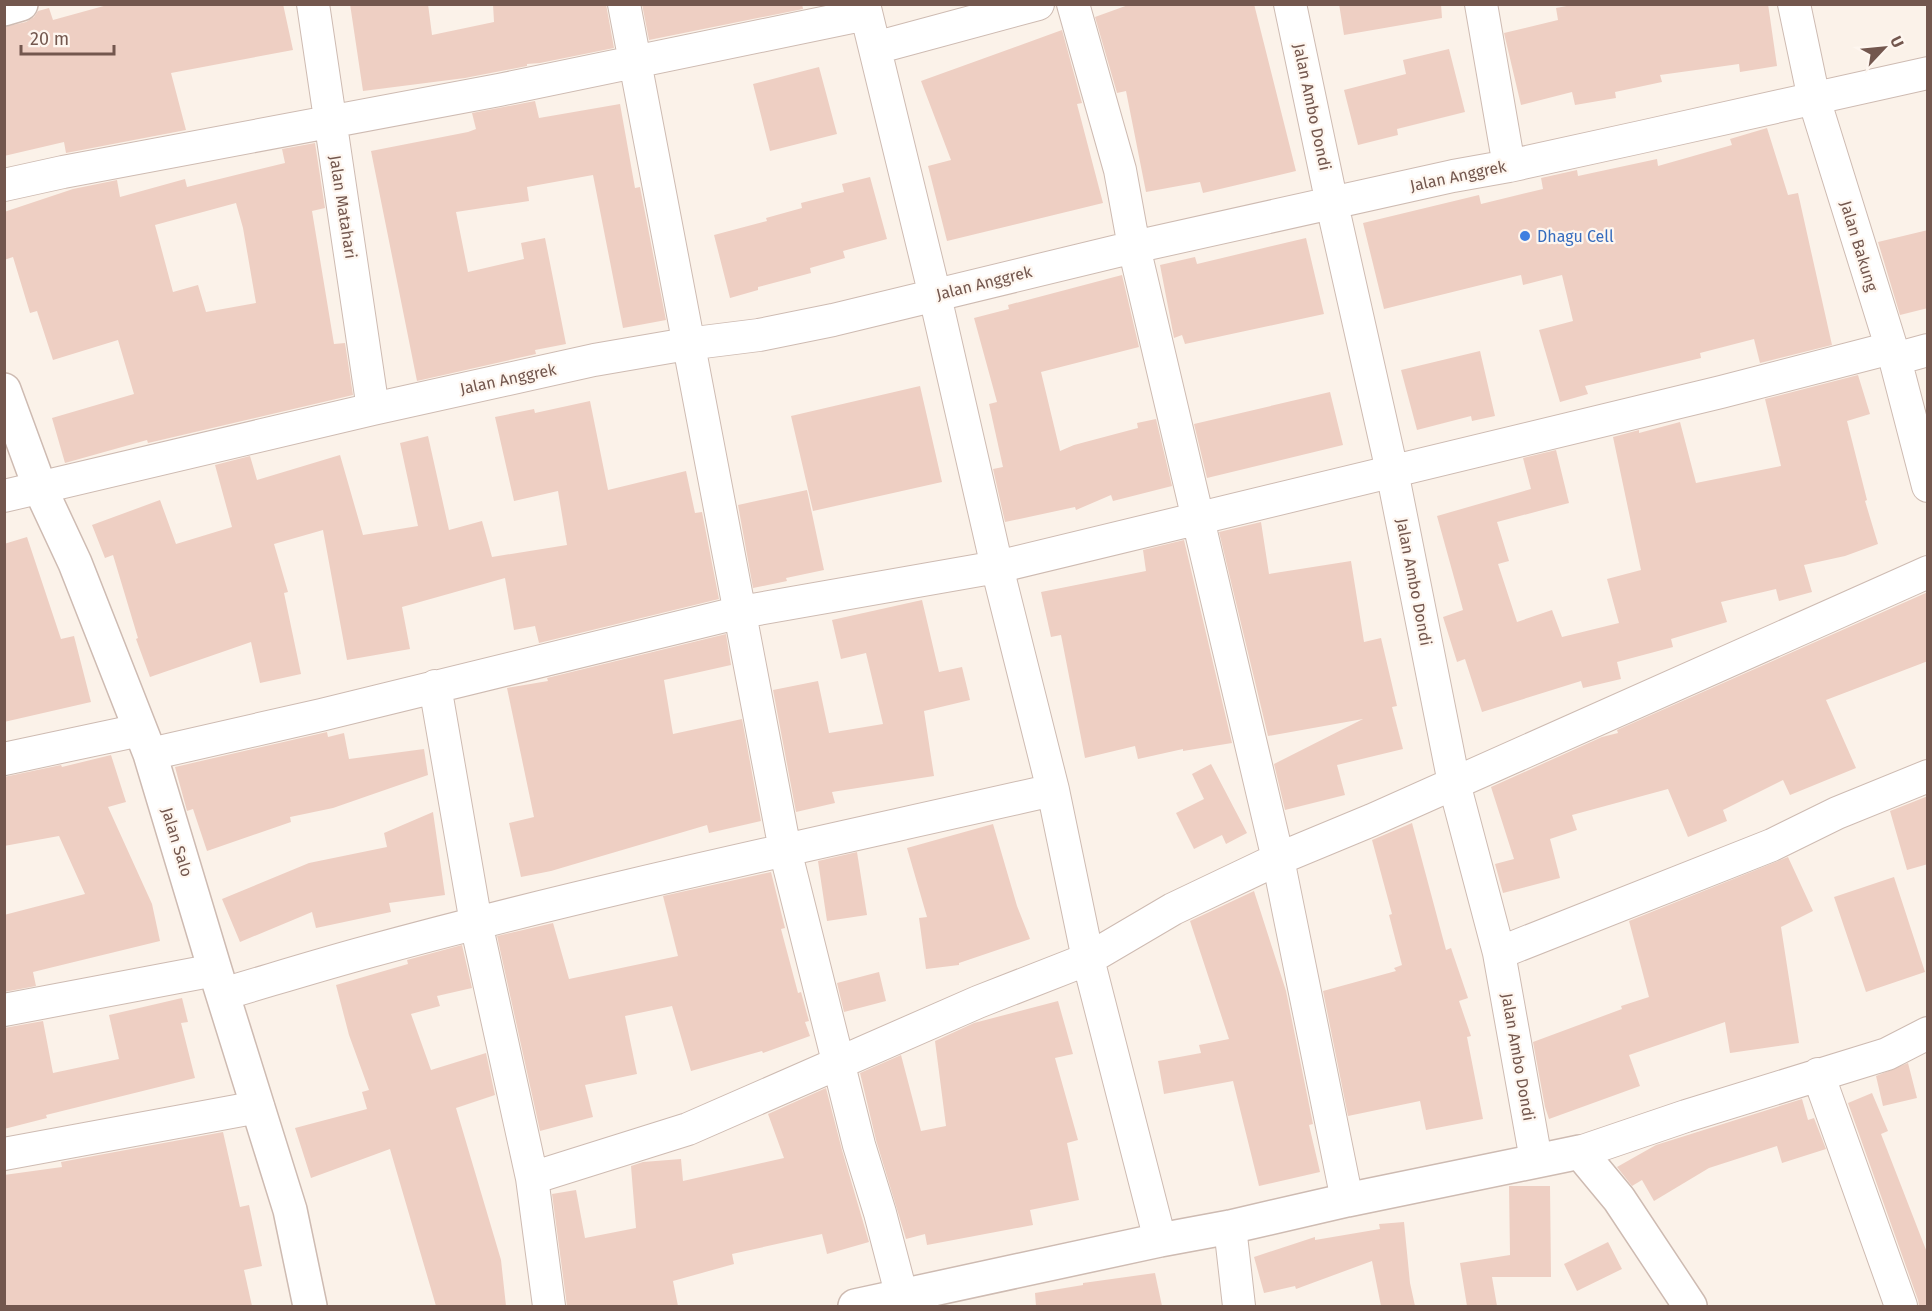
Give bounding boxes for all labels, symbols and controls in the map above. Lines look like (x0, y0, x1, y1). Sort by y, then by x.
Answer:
scale bar (21, 18, 114, 56)
north arrow (1854, 18, 1914, 78)
text: 20 m (30, 28, 69, 50)
text: U (1886, 33, 1908, 50)
street label: Jalan Ambo Dondi (1289, 42, 1335, 172)
street label: Jalan Matahari (325, 154, 361, 260)
street label: Jalan Anggrek (1408, 156, 1509, 195)
street label: Jalan Bakung (1836, 198, 1882, 294)
place label: Dhagu Cell (1537, 227, 1614, 246)
marker: Dhagu Cell (1518, 229, 1532, 243)
street label: Jalan Anggrek (934, 262, 1035, 304)
street label: Jalan Anggrek (458, 359, 559, 398)
street label: Jalan Ambo Dondi (1392, 517, 1436, 647)
street label: Jalan Salo (157, 805, 197, 879)
street label: Jalan Ambo Dondi (1497, 992, 1539, 1122)

